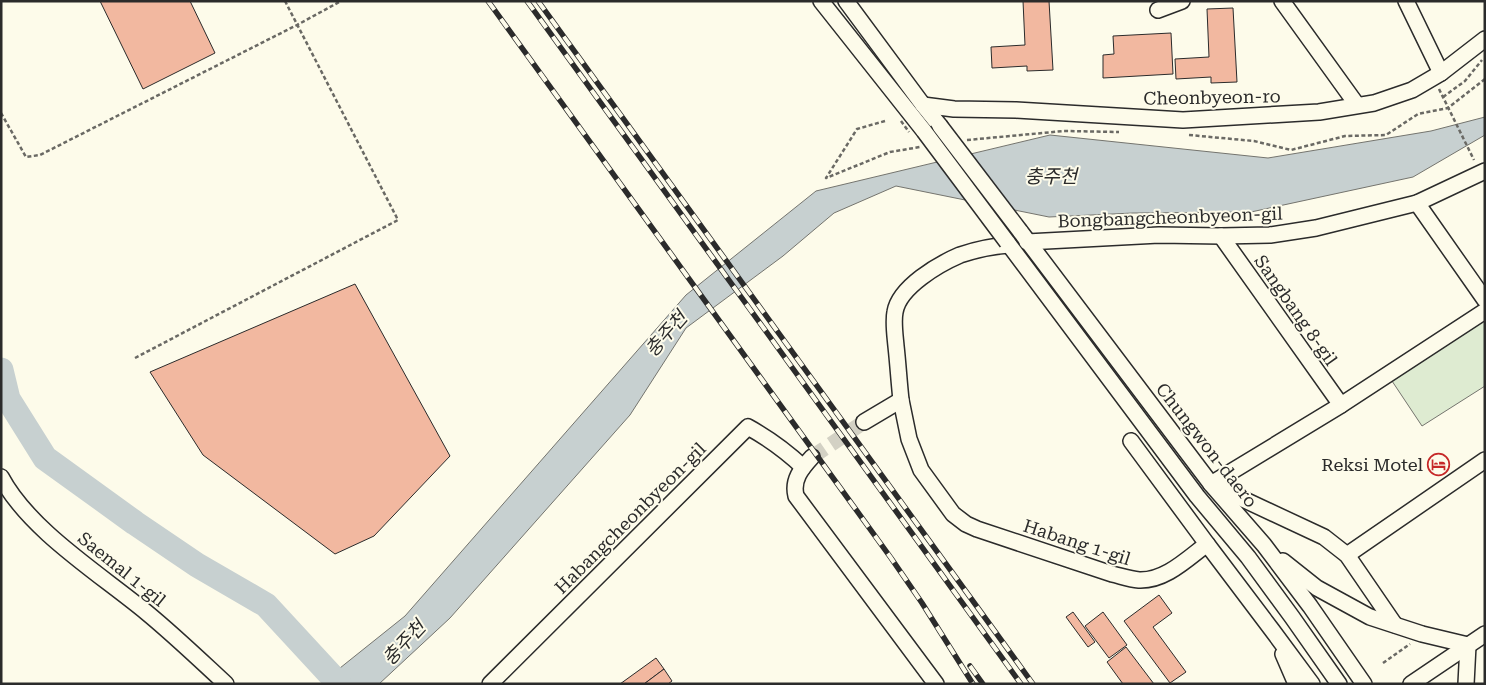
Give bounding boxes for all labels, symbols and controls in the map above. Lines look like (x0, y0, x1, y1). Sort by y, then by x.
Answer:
street label: Cheonbyeon-ro (1143, 85, 1281, 109)
water label: 충주천 (1025, 165, 1079, 188)
street label: Bongbangcheonbyeon-gil (1057, 203, 1283, 231)
street label: Sangbang 8-gil (1250, 251, 1342, 370)
water label: 충주천 (640, 306, 693, 361)
street label: Chungwon-daero (1152, 379, 1262, 511)
street label: Habangcheonbyeon-gil (550, 438, 710, 598)
hotel icon: Reksi Motel (1427, 452, 1451, 476)
place label: Reksi Motel (1321, 454, 1423, 475)
street label: Habang 1-gil (1021, 515, 1134, 569)
street label: Saemal 1-gil (74, 527, 170, 611)
water label: 충주천 (378, 615, 431, 670)

